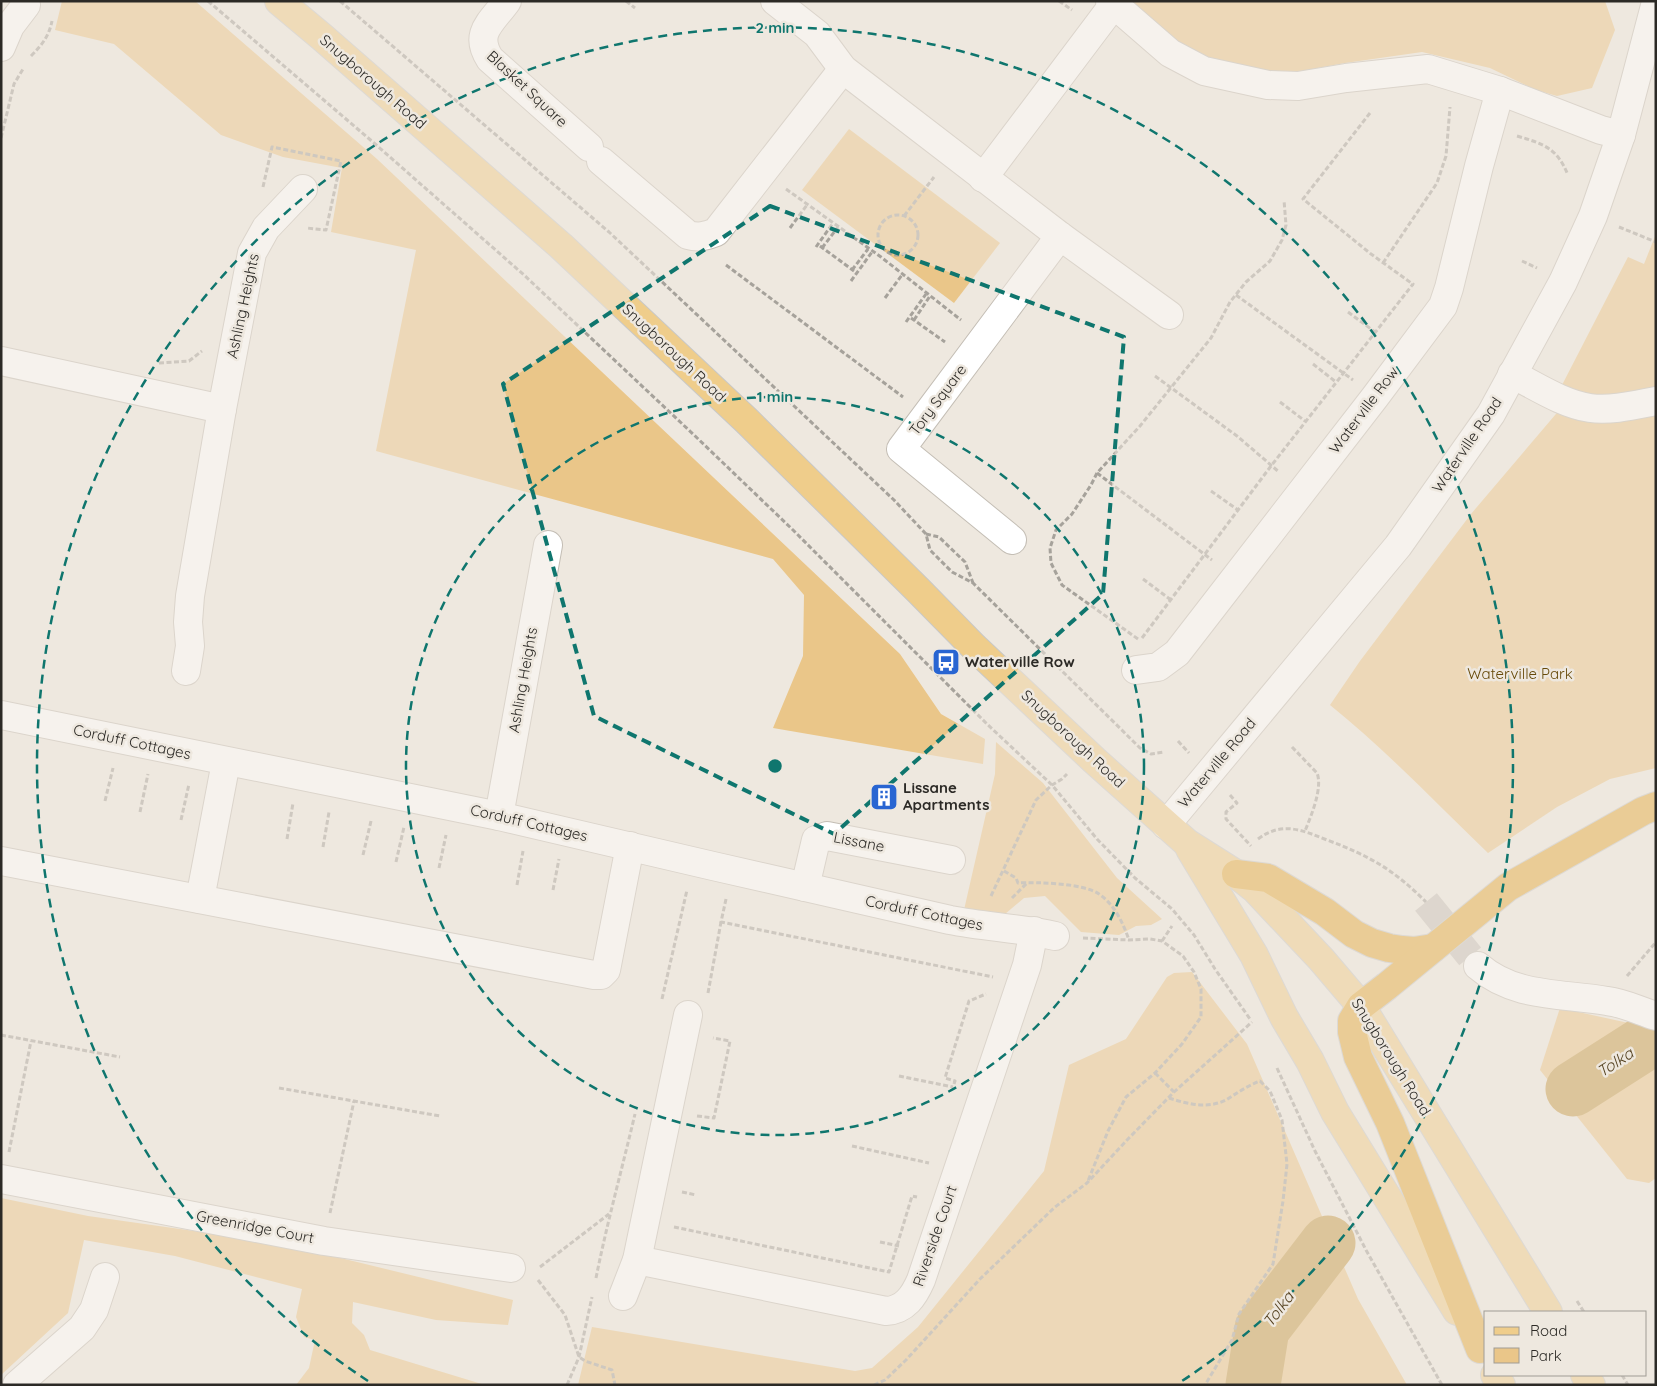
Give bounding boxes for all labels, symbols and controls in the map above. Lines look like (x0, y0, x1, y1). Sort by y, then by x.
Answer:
text: 2 min (755, 18, 795, 37)
street label: Snugborough Road (316, 30, 431, 133)
street label: Blasket Square (483, 46, 572, 131)
street label: Ashling Heights (222, 252, 263, 360)
street label: Snugborough Road (618, 300, 730, 406)
street label: Tory Square (905, 361, 970, 439)
street label: Waterville Row (1325, 362, 1403, 457)
text: 1 min (757, 387, 793, 406)
street label: Waterville Road (1428, 393, 1506, 496)
street label: Ashling Heights (504, 626, 541, 734)
bus stop icon: Waterville Row (931, 647, 961, 677)
place label: Waterville Row (965, 652, 1075, 671)
park label: Waterville Park (1467, 664, 1573, 683)
street label: Snugborough Road (1017, 686, 1129, 792)
street label: Waterville Road (1174, 714, 1260, 811)
street label: Corduff Cottages (72, 720, 193, 763)
centre of rings (766, 757, 784, 775)
place label: Lissane Apartments (903, 778, 989, 814)
building icon: Lissane Apartments (869, 782, 899, 812)
street label: Corduff Cottages (469, 800, 590, 845)
street label: Lissane (832, 827, 886, 856)
street label: Corduff Cottages (864, 891, 985, 934)
street label: Snugborough Road (1348, 994, 1435, 1119)
water label: Tolka (1593, 1042, 1638, 1081)
street label: Riverside Court (908, 1183, 961, 1289)
street label: Greenridge Court (195, 1206, 316, 1247)
water label: Tolka (1258, 1286, 1299, 1331)
legend (1484, 1311, 1647, 1376)
text: Road (1530, 1321, 1567, 1340)
text: Park (1530, 1346, 1562, 1365)

